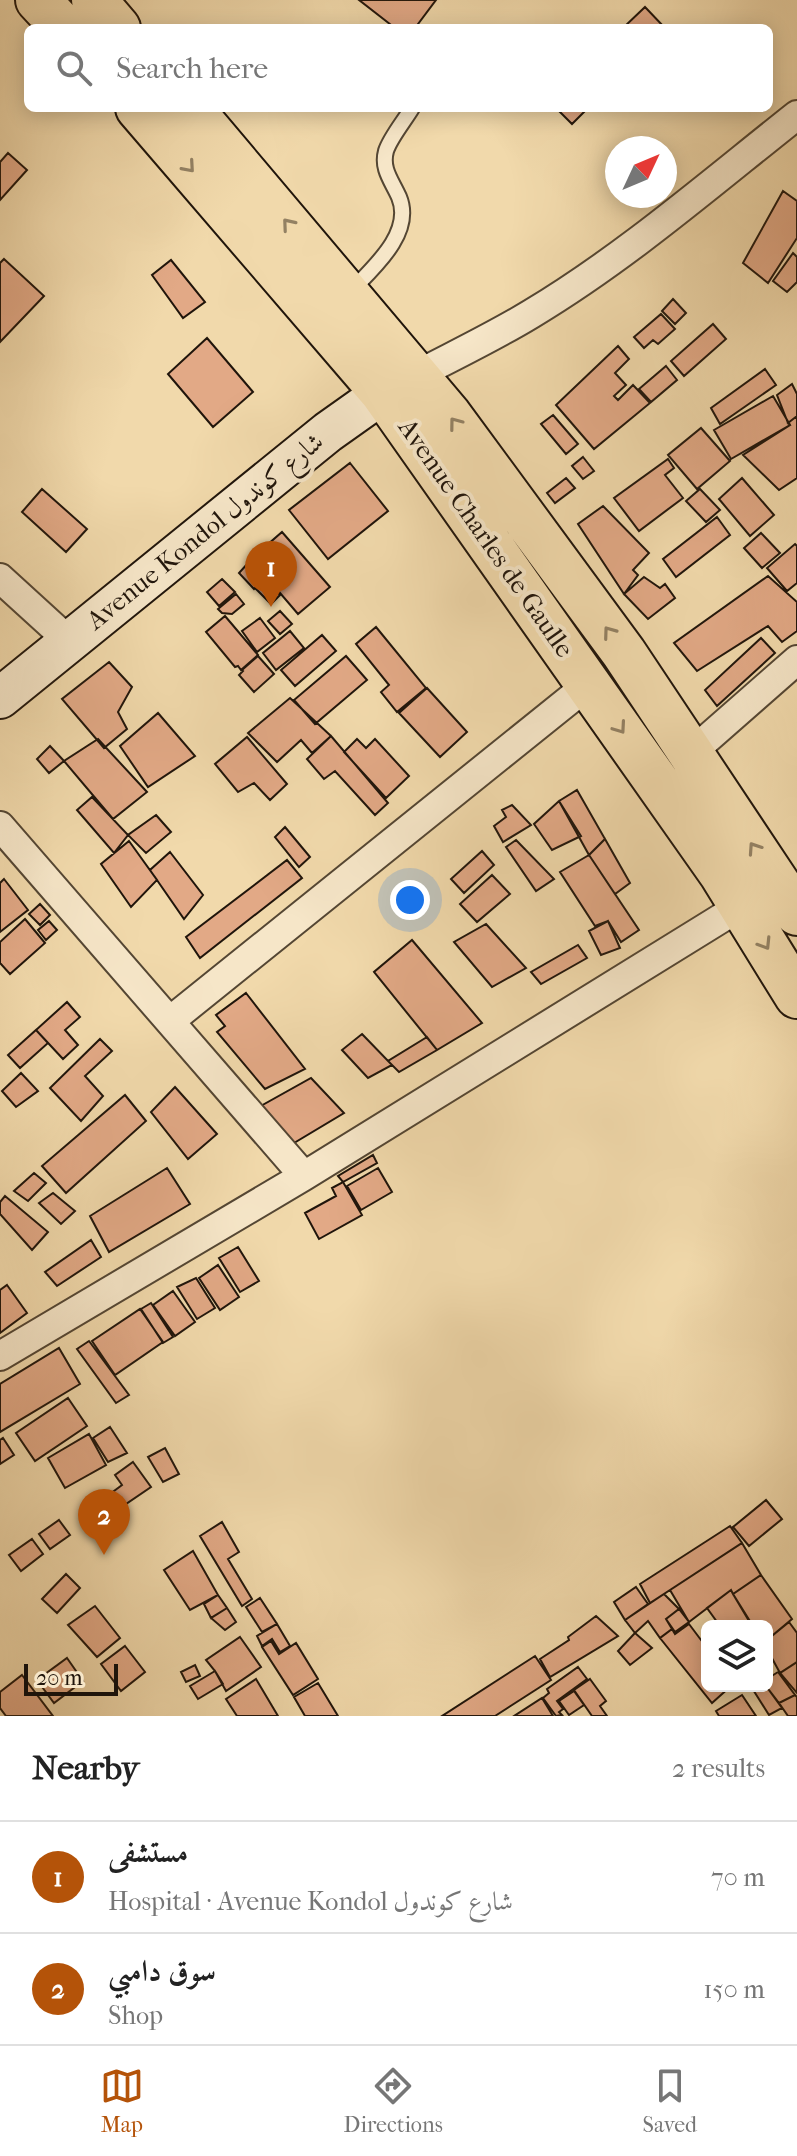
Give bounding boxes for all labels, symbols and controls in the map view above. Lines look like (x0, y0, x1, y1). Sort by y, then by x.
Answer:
search box (24, 24, 773, 112)
icon: search (52, 46, 96, 90)
text: Search here (116, 51, 268, 86)
north arrow (605, 136, 677, 208)
one-way arrow (179, 157, 194, 172)
one-way arrow (283, 218, 298, 233)
street label: Avenue Charles de Gaulle (391, 412, 580, 663)
one-way arrow (451, 417, 465, 432)
street label: Avenue Kondol شارع كوندول (80, 426, 333, 641)
pin: 1 (245, 541, 297, 607)
one-way arrow (604, 627, 619, 641)
one-way arrow (610, 719, 625, 734)
one-way arrow (749, 843, 764, 857)
your location (390, 880, 430, 920)
one-way arrow (755, 935, 770, 950)
pin: 2 (78, 1489, 130, 1555)
map controls (701, 1620, 773, 1692)
button: layers (701, 1620, 773, 1692)
scale bar (24, 1660, 118, 1696)
text: 20 m (36, 1665, 82, 1691)
text: Nearby (32, 1748, 139, 1788)
text: 2 results (672, 1753, 765, 1784)
text: مستشفى (108, 1835, 188, 1870)
text: 1 (53, 1862, 63, 1893)
text: 70 m (711, 1862, 765, 1893)
text: Hospital · Avenue Kondol شارع كوندول (108, 1886, 513, 1917)
text: سوق دامبي (108, 1954, 216, 1989)
text: 2 (51, 1974, 65, 2005)
text: 150 m (703, 1974, 765, 2005)
text: Shop (108, 2000, 163, 2031)
tab: Map (100, 2064, 144, 2138)
tab: Directions (344, 2064, 443, 2138)
tab: Saved (643, 2064, 697, 2138)

